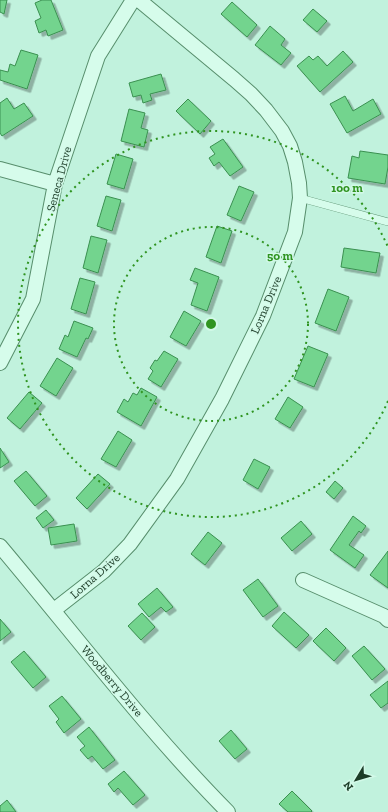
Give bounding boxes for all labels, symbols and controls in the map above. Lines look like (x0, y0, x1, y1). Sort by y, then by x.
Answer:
street label: Seneca Drive (44, 145, 75, 213)
text: 100 m (331, 181, 363, 195)
text: 50 m (267, 249, 293, 263)
street label: Lorna Drive (248, 274, 285, 336)
centre of rings (204, 317, 218, 331)
street label: Lorna Drive (67, 550, 123, 601)
street label: Woodberry Drive (78, 643, 146, 720)
north arrow (336, 760, 376, 800)
text: N (340, 778, 356, 793)

